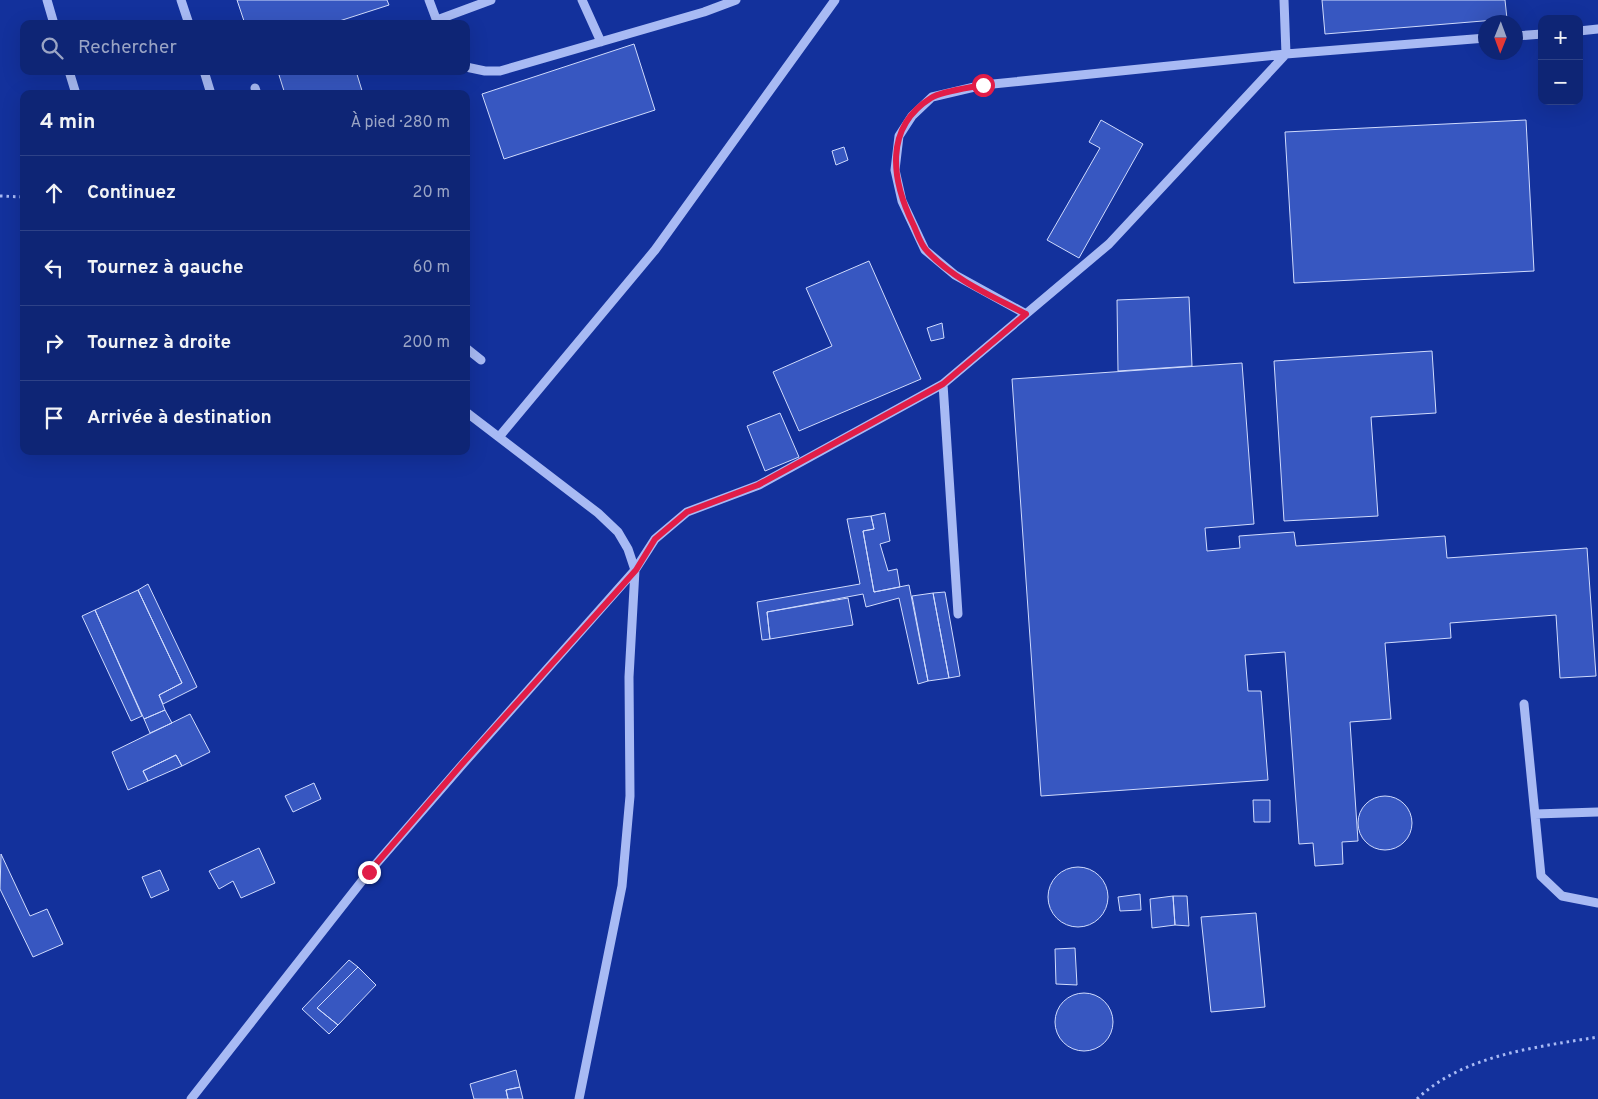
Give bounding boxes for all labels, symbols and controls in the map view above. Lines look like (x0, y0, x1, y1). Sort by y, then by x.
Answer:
north arrow (1478, 15, 1523, 60)
map controls (1538, 15, 1583, 105)
button: + (1538, 15, 1583, 60)
search box (20, 20, 470, 75)
icon: search (38, 34, 66, 62)
text: Rechercher (78, 36, 177, 60)
button: − (1538, 60, 1583, 105)
route start (972, 74, 995, 97)
text: 4 min (40, 109, 96, 136)
text: À pied · 280 m (351, 113, 450, 133)
icon: ahead (40, 179, 68, 207)
text: Continuez (87, 181, 176, 205)
text: 20 m (413, 183, 450, 203)
icon: left (40, 254, 68, 282)
text: Tournez à gauche (87, 256, 244, 280)
text: 60 m (413, 258, 450, 278)
icon: right (40, 329, 68, 357)
text: Tournez à droite (87, 331, 231, 355)
text: 200 m (402, 333, 450, 353)
icon: arrive (40, 404, 68, 432)
text: Arrivée à destination (87, 406, 272, 430)
route end (358, 861, 381, 884)

